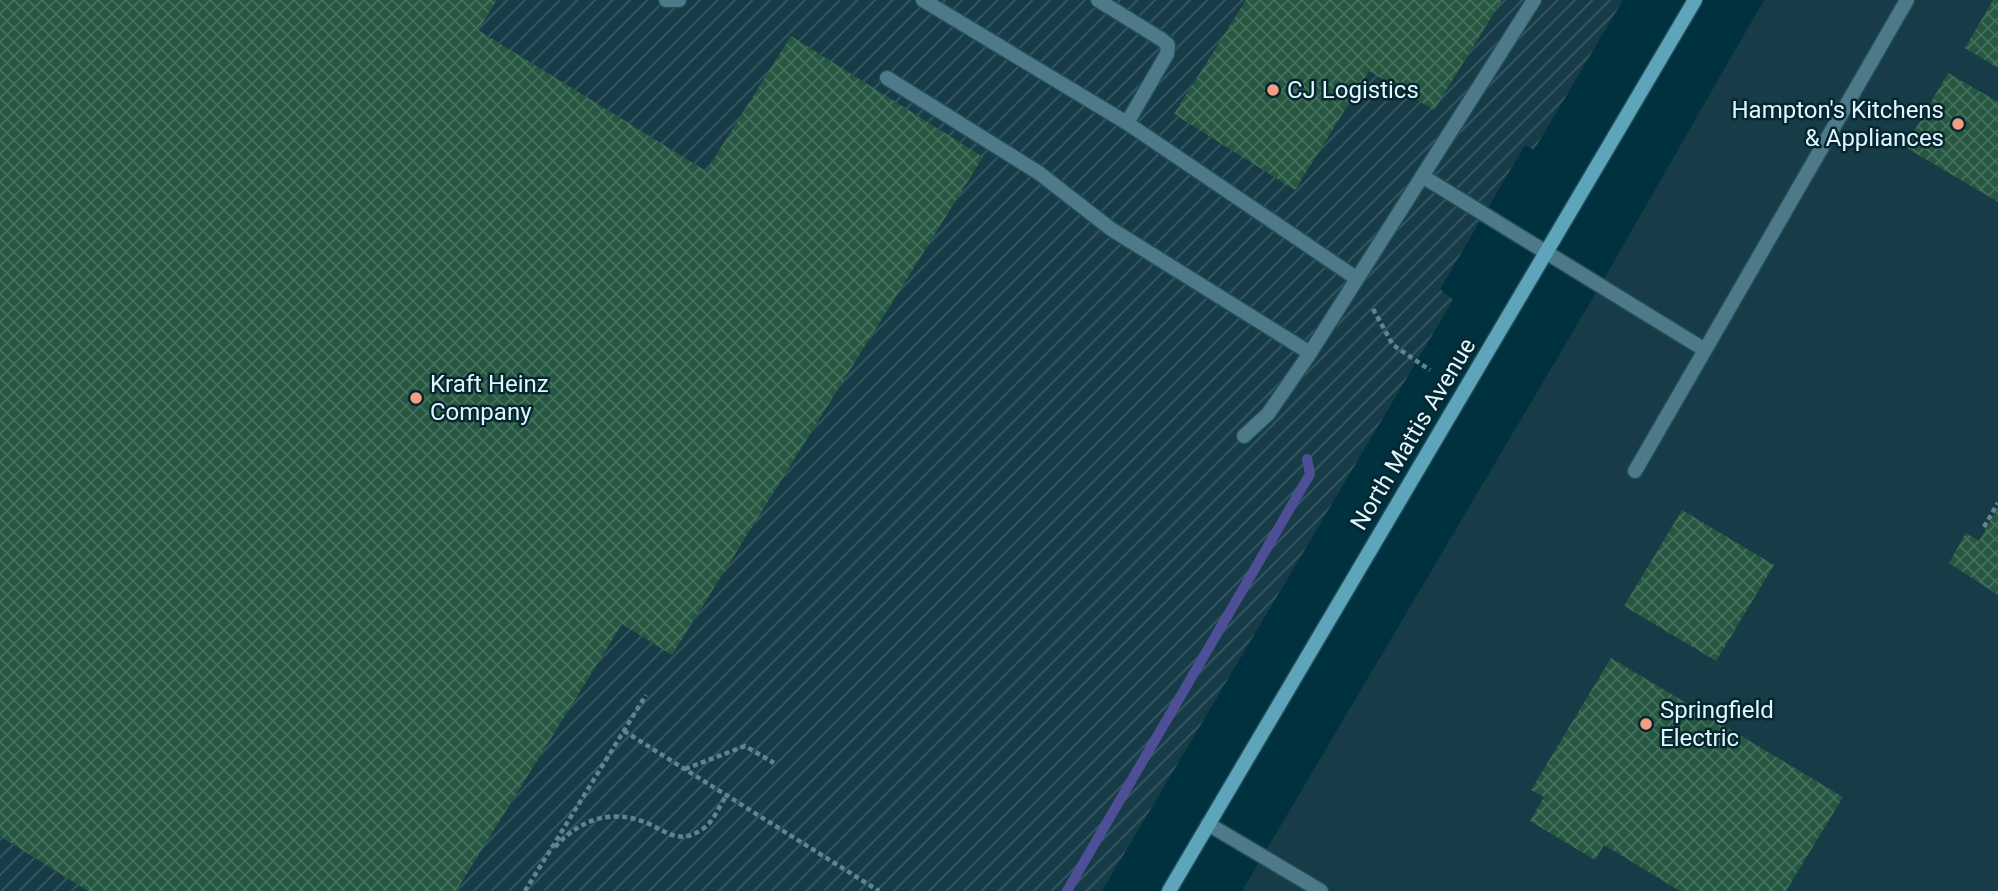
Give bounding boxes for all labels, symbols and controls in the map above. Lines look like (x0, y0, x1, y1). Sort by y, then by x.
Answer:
place label: CJ Logistics (1287, 76, 1419, 104)
marker: CJ Logistics (1265, 82, 1281, 98)
place label: Hampton's Kitchens & Appliances (1731, 96, 1944, 152)
marker: Hampton's Kitchens & Appliances (1950, 116, 1966, 132)
street label: North Mattis Avenue (1345, 333, 1481, 535)
place label: Kraft Heinz Company (430, 370, 549, 426)
marker: Kraft Heinz Company (408, 390, 424, 406)
place label: Springfield Electric (1660, 696, 1774, 752)
marker: Springfield Electric (1638, 716, 1654, 732)

